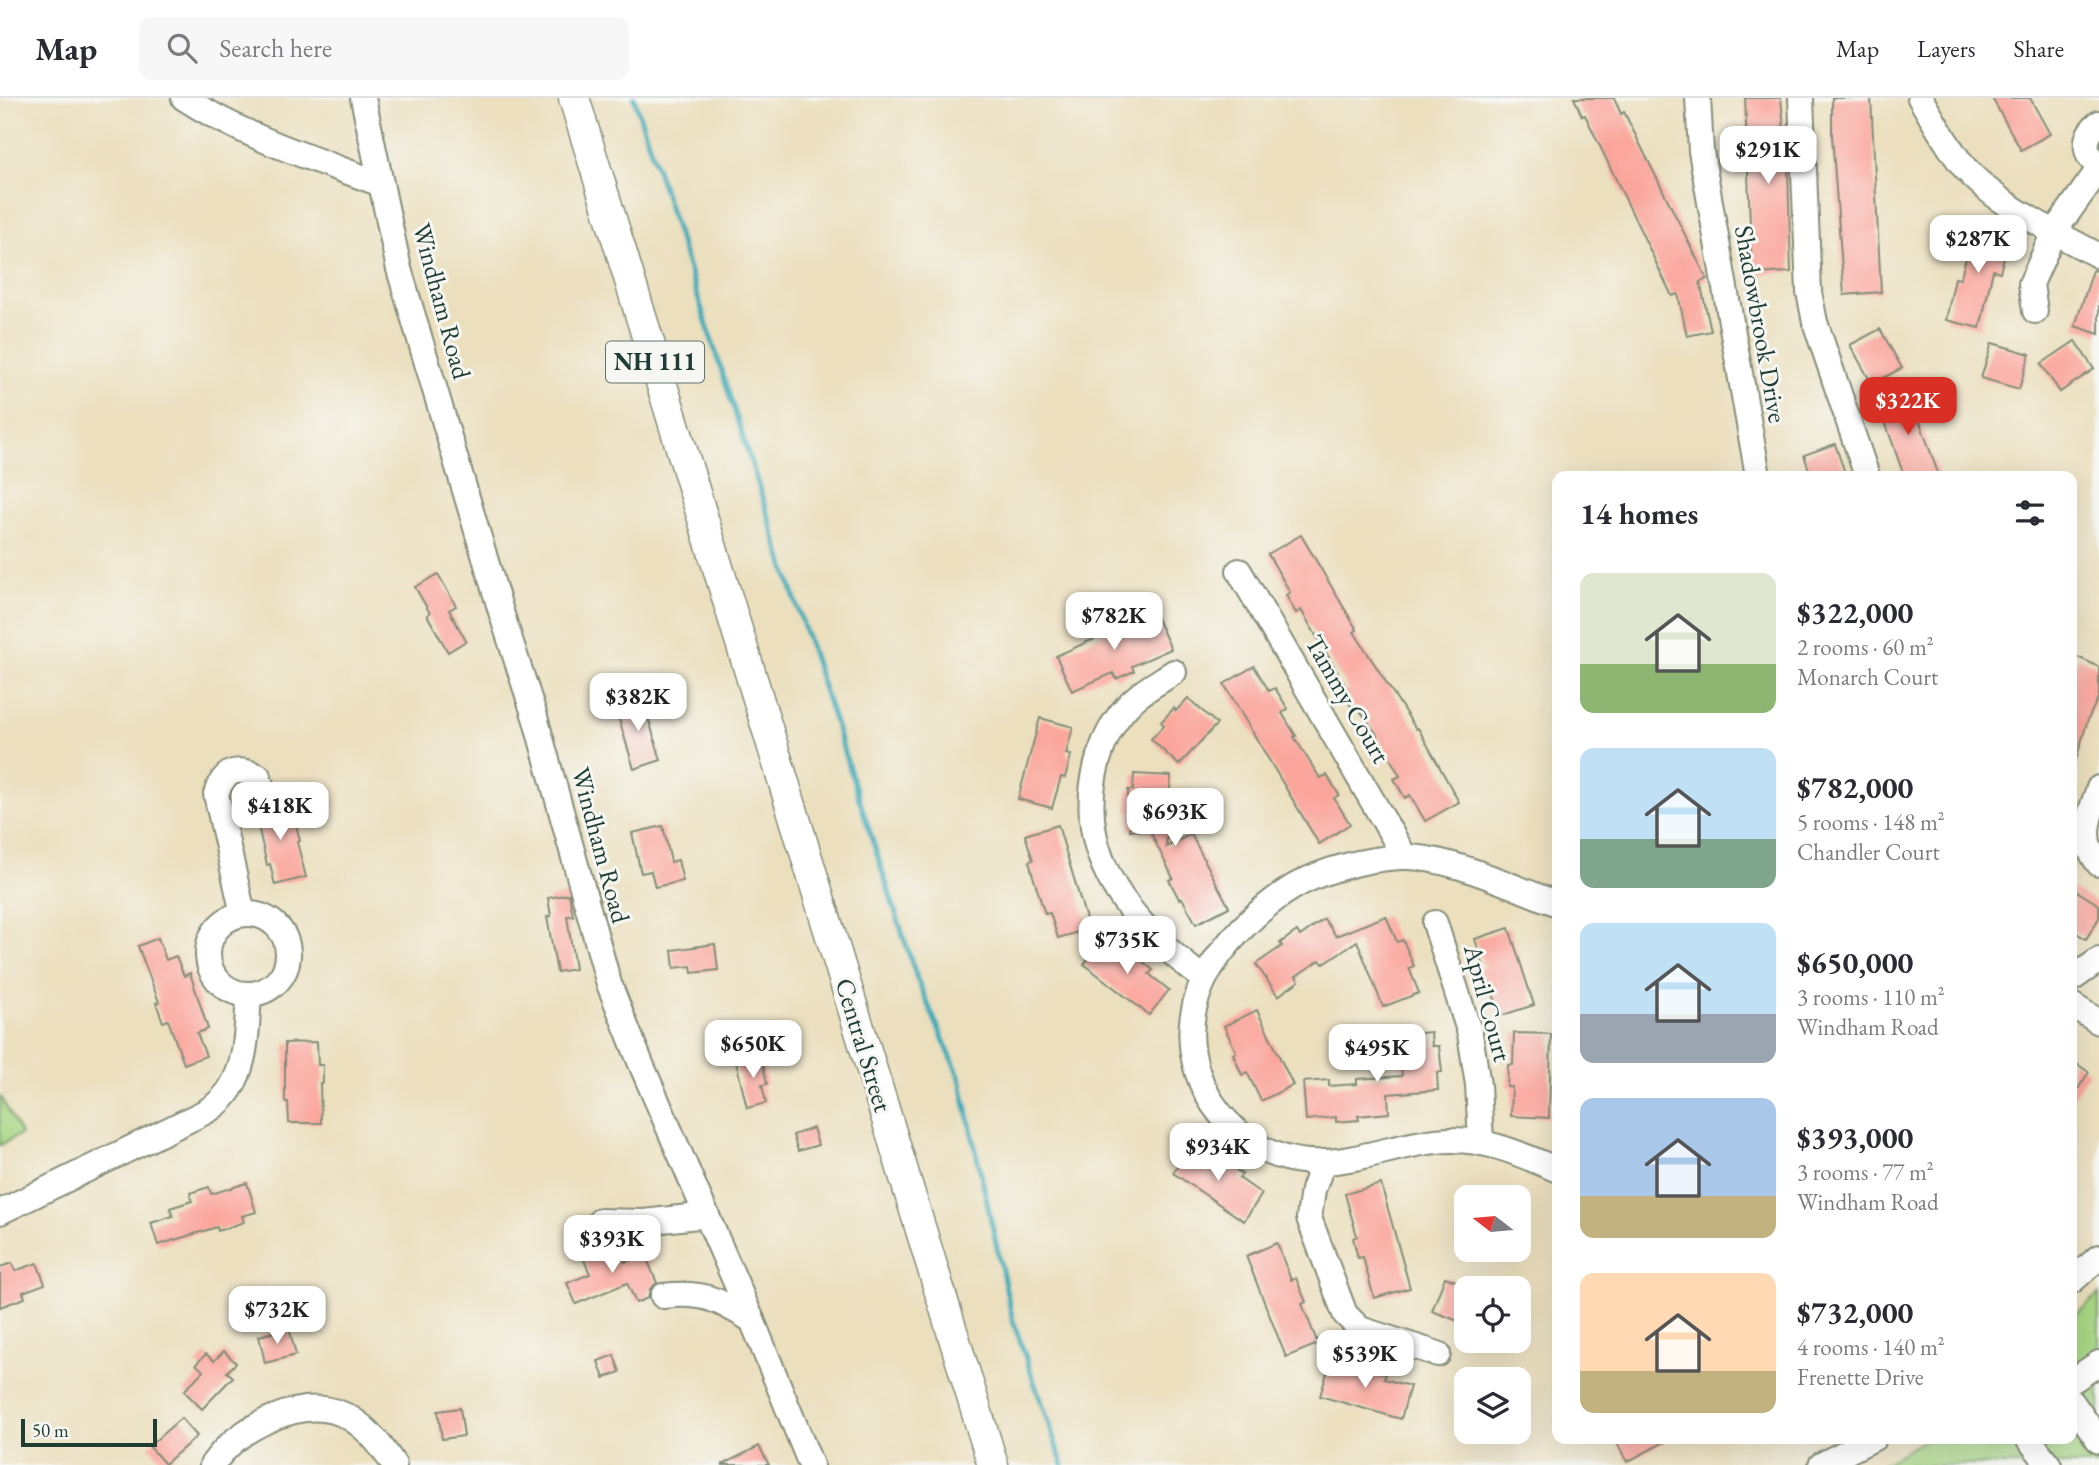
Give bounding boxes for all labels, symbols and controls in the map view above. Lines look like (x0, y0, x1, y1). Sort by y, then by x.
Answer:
search box (139, 17, 629, 80)
text: Map (35, 27, 97, 70)
icon: search (163, 29, 201, 67)
text: Search here (219, 31, 332, 65)
text: Map (1836, 33, 1879, 64)
text: Layers (1917, 33, 1976, 64)
text: Share (2014, 33, 2064, 64)
pin: $291K (1719, 126, 1817, 186)
text: $291K (1736, 134, 1800, 164)
pin: $287K (1929, 216, 2027, 275)
street label: Windham Road (405, 219, 479, 384)
street label: Shadowbrook Drive (1727, 223, 1795, 425)
text: $287K (1946, 223, 2010, 253)
road number: NH 111 (606, 342, 704, 382)
pin: $322K (1859, 378, 1957, 437)
text: $322K (1876, 385, 1940, 415)
text: 14 homes (1580, 494, 1698, 533)
icon: filters (2011, 494, 2049, 532)
pin: $782K (1065, 592, 1163, 652)
text: $322,000 (1797, 593, 1913, 632)
text: $782K (1082, 600, 1146, 630)
icon: home (1636, 601, 1720, 685)
street label: Tammy Court (1298, 629, 1398, 769)
text: 2 rooms · 60 m² (1797, 632, 1934, 662)
text: Monarch Court (1797, 662, 1938, 692)
pin: $382K (589, 674, 687, 733)
text: $382K (606, 681, 670, 711)
street label: Windham Road (564, 763, 638, 928)
text: $782,000 (1797, 768, 1913, 807)
icon: home (1636, 776, 1720, 860)
pin: $418K (231, 782, 329, 842)
pin: $693K (1126, 788, 1224, 848)
text: $418K (248, 790, 312, 820)
text: $693K (1143, 796, 1207, 826)
text: 5 rooms · 148 m² (1797, 807, 1945, 837)
text: Chandler Court (1797, 837, 1940, 867)
pin: $735K (1078, 916, 1176, 976)
text: $735K (1095, 924, 1159, 954)
street label: April Court (1456, 940, 1520, 1065)
text: $650,000 (1797, 943, 1913, 982)
icon: home (1636, 951, 1720, 1035)
street label: Central Street (828, 974, 900, 1116)
text: 3 rooms · 110 m² (1797, 982, 1945, 1012)
text: Windham Road (1797, 1012, 1939, 1042)
pin: $650K (704, 1020, 802, 1080)
pin: $495K (1328, 1024, 1426, 1084)
text: $650K (721, 1028, 785, 1058)
text: $495K (1345, 1032, 1409, 1062)
text: $393,000 (1797, 1118, 1913, 1157)
pin: $934K (1169, 1124, 1267, 1183)
icon: home (1636, 1126, 1720, 1210)
text: $934K (1186, 1131, 1250, 1161)
text: 3 rooms · 77 m² (1797, 1157, 1934, 1187)
north arrow (1454, 1185, 1531, 1262)
map controls (1454, 1185, 1531, 1444)
text: Windham Road (1797, 1187, 1939, 1217)
pin: $393K (563, 1216, 661, 1275)
text: $393K (580, 1223, 644, 1253)
button: locate (1454, 1276, 1531, 1353)
pin: $732K (228, 1286, 326, 1346)
text: $732,000 (1797, 1293, 1913, 1332)
text: $732K (245, 1294, 309, 1324)
icon: home (1636, 1301, 1720, 1385)
pin: $539K (1316, 1330, 1414, 1390)
text: 4 rooms · 140 m² (1797, 1332, 1945, 1362)
text: $539K (1333, 1338, 1397, 1368)
text: Frenette Drive (1797, 1362, 1924, 1392)
button: layers (1454, 1367, 1531, 1444)
scale bar (21, 1416, 158, 1448)
text: 50 m (32, 1418, 69, 1443)

